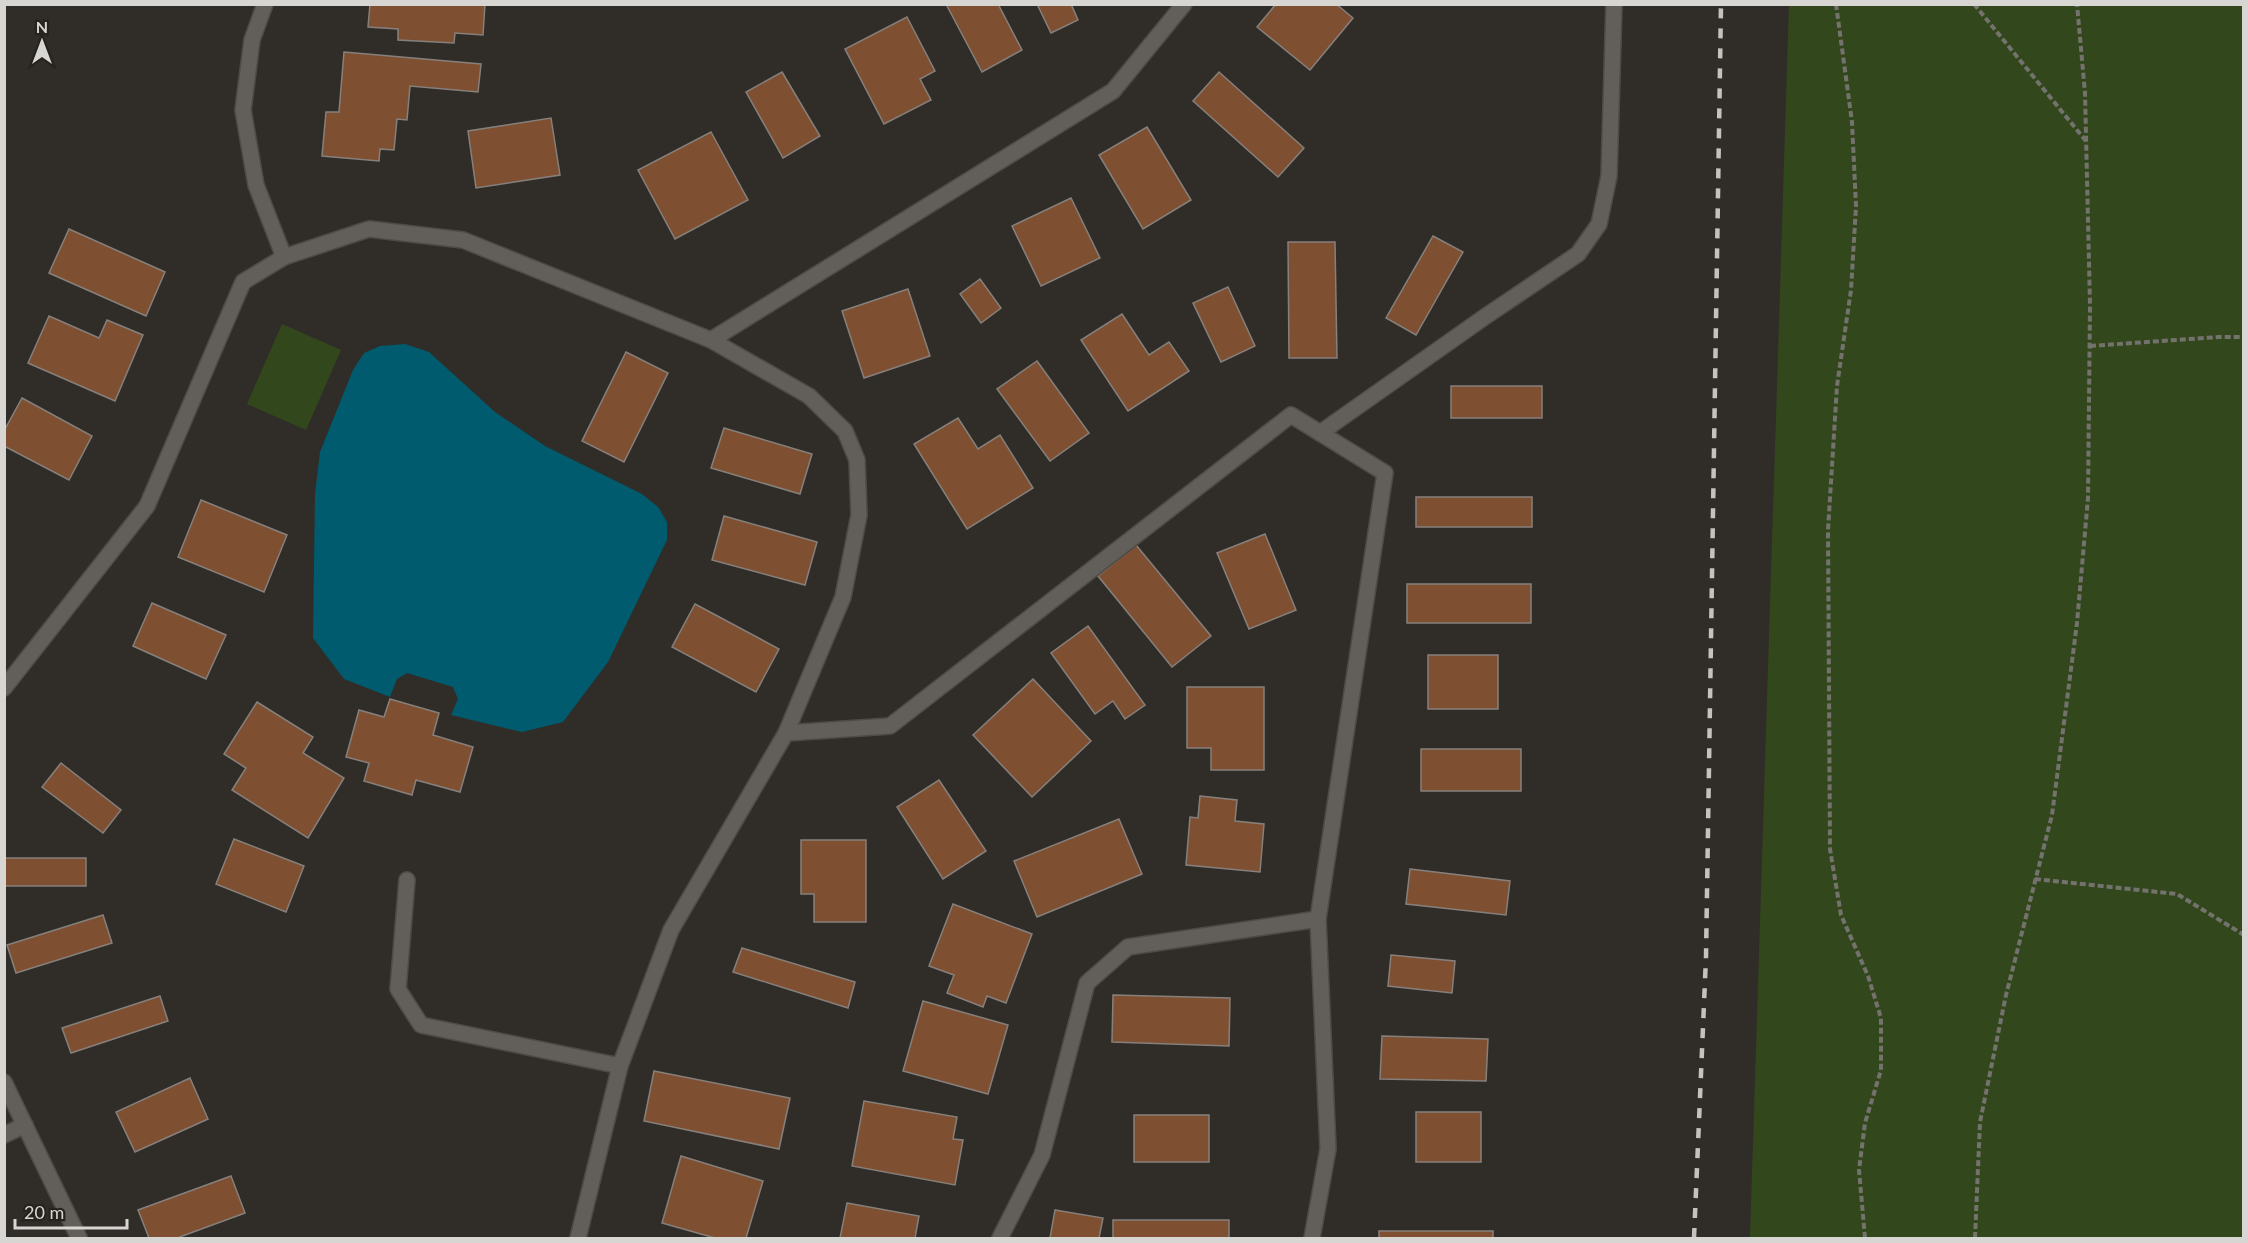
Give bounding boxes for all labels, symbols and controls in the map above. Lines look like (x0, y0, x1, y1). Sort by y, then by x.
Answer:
north arrow (12, 12, 72, 72)
text: N (36, 17, 48, 36)
scale bar (15, 1192, 128, 1230)
text: 20 m (24, 1201, 64, 1223)

